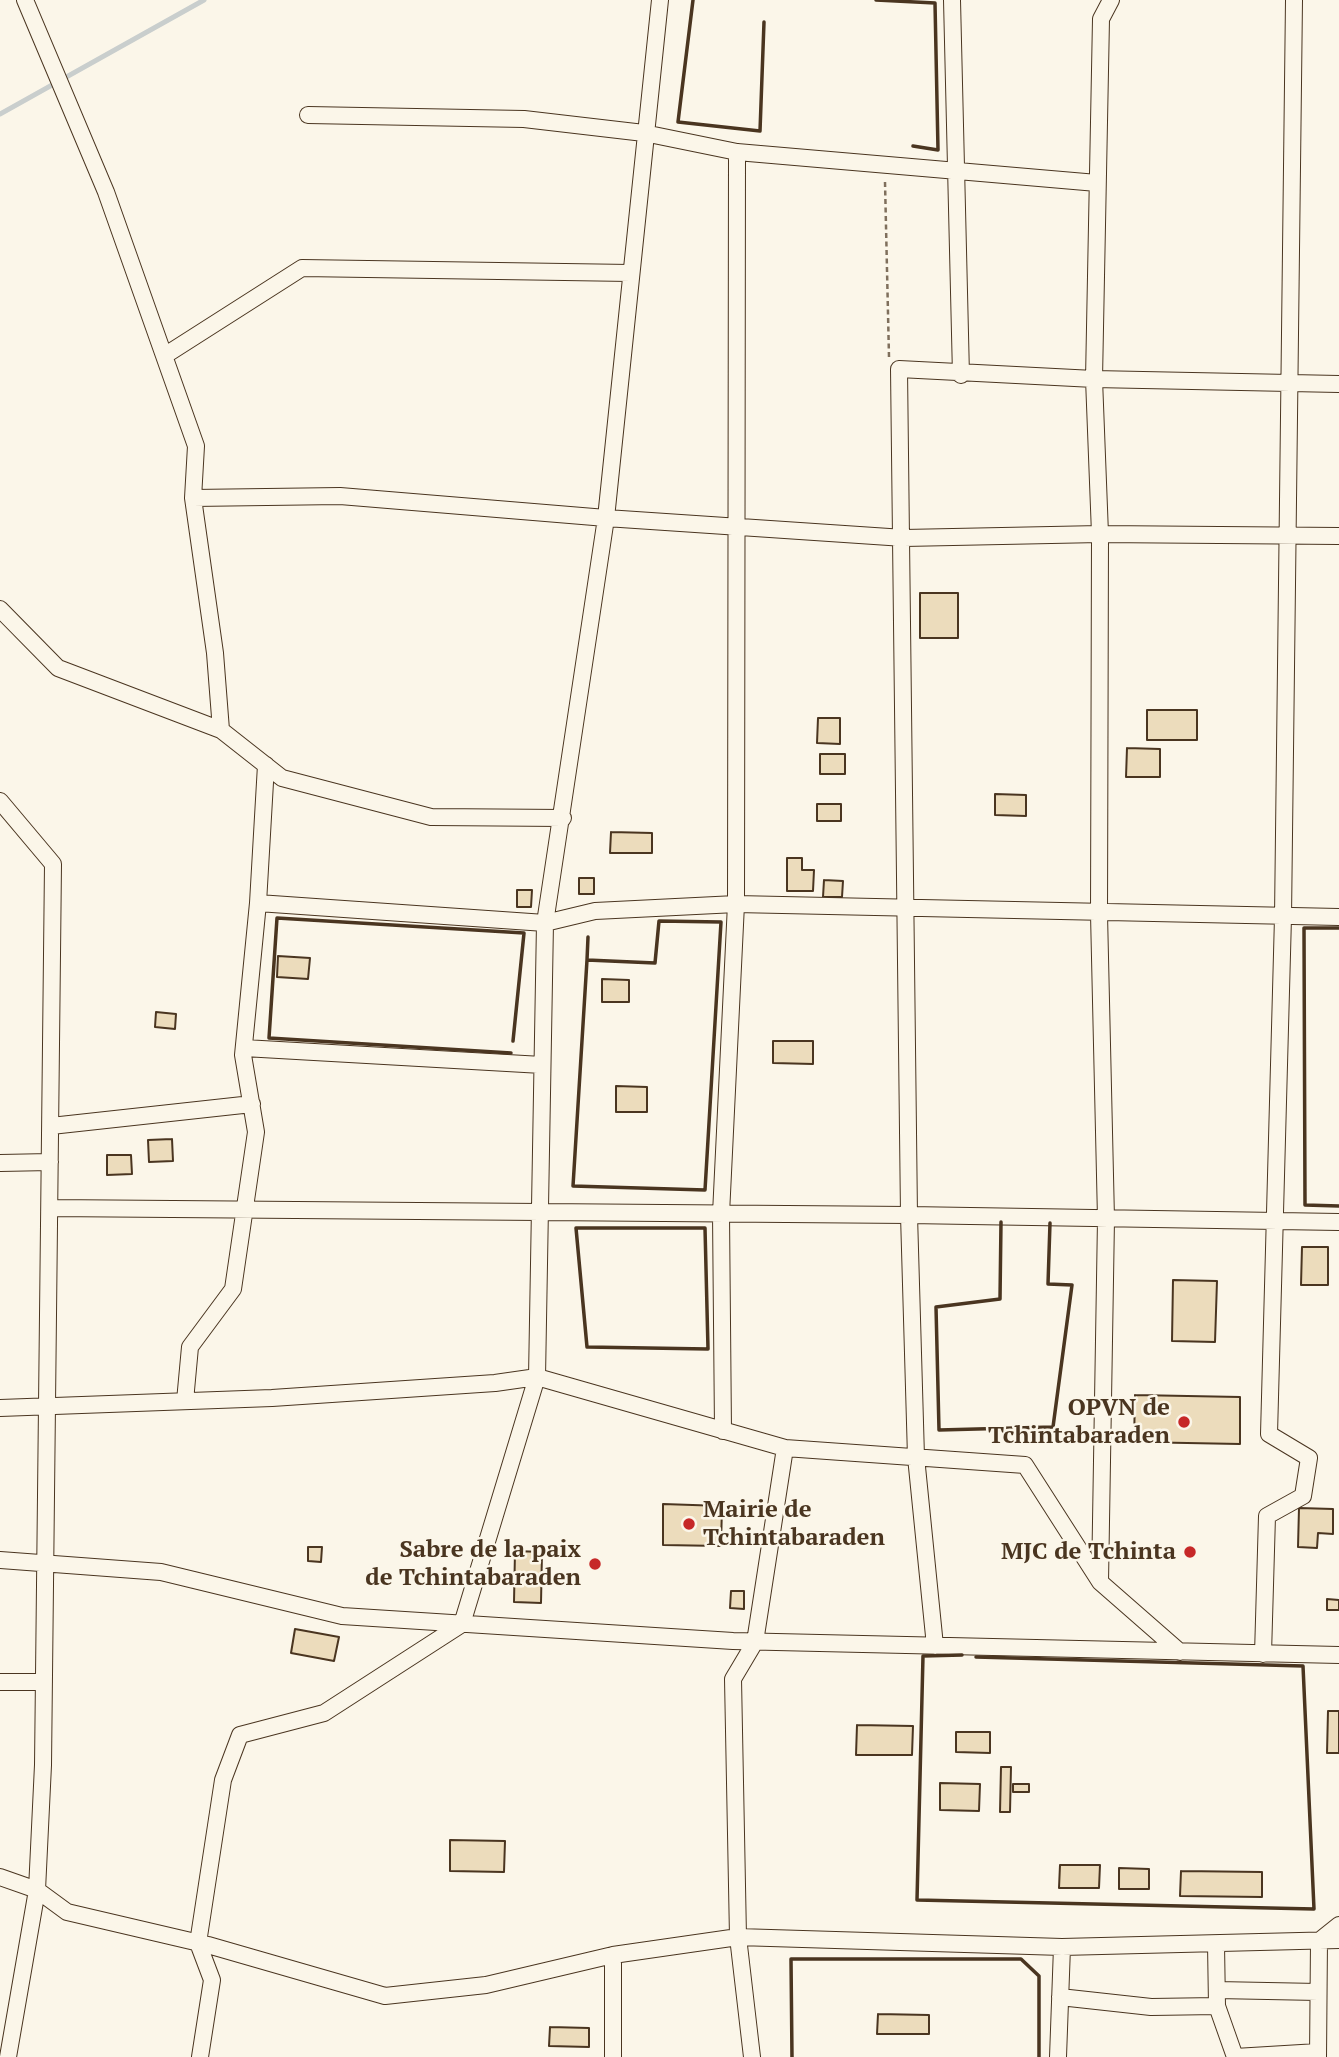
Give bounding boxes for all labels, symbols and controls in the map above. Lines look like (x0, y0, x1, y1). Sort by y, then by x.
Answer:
place label: OPVN de Tchintabaraden (988, 1394, 1170, 1450)
marker: OPVN de Tchintabaraden (1176, 1414, 1192, 1430)
place label: Mairie de Tchintabaraden (703, 1496, 885, 1552)
marker: Mairie de Tchintabaraden (681, 1516, 697, 1532)
place label: Sabre de la paix de Tchintabaraden (365, 1536, 581, 1592)
place label: MJC de Tchinta (1001, 1538, 1176, 1566)
marker: MJC de Tchinta (1182, 1544, 1198, 1560)
marker: Sabre de la paix de Tchintabaraden (587, 1556, 603, 1572)

